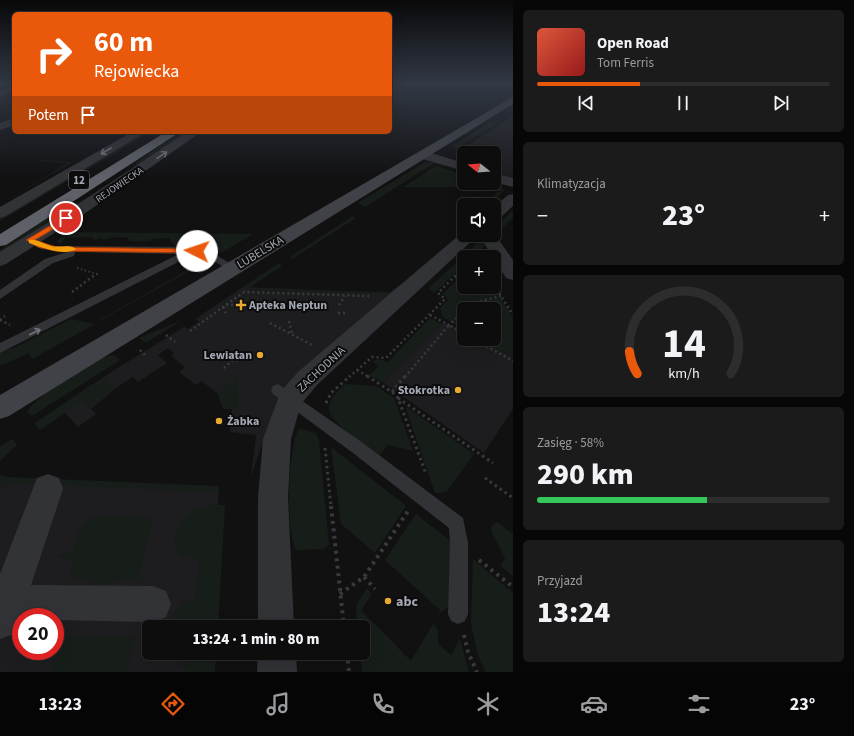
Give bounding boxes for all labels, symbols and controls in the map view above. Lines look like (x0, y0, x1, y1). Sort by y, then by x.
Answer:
text: 60 m (94, 22, 153, 62)
icon: right (28, 28, 80, 80)
text: Open Road (597, 33, 669, 54)
text: Tom Ferris (597, 54, 654, 72)
text: Rejowiecka (94, 59, 179, 84)
icon: previous (575, 92, 597, 114)
icon: pause (672, 92, 694, 114)
icon: next (770, 92, 792, 114)
icon: arrive (77, 104, 99, 126)
text: Potem (28, 105, 69, 126)
north arrow (457, 146, 501, 190)
map controls (457, 146, 501, 346)
one-way arrow (100, 148, 112, 156)
one-way arrow (156, 151, 167, 159)
street label: REJOWIECKA (93, 163, 147, 206)
road number: 12 (69, 171, 89, 189)
text: Klimatyzacja (537, 175, 606, 193)
text: 23° (662, 194, 705, 237)
button: sound (457, 198, 501, 242)
text: − (537, 200, 548, 232)
text: + (819, 200, 830, 232)
pin (49, 201, 83, 235)
icon: arrive (55, 207, 77, 229)
position arrow (176, 230, 218, 272)
street label: LUBELSKA (234, 232, 287, 273)
button: + (457, 250, 501, 294)
place label: Apteka Neptun (248, 297, 327, 314)
marker: Apteka Neptun (236, 300, 246, 310)
button: − (457, 302, 501, 346)
text: 14 (662, 314, 705, 374)
one-way arrow (29, 328, 41, 335)
street label: ZACHODNIA (294, 342, 350, 396)
place label: Lewiatan (204, 347, 252, 364)
marker: Lewiatan (255, 350, 265, 360)
text: km/h (668, 363, 699, 384)
place label: Stokrotka (398, 382, 450, 399)
marker: Stokrotka (453, 385, 463, 395)
place label: Żabka (227, 413, 259, 430)
marker: Żabka (214, 416, 224, 426)
text: Zasięg · 58% (537, 434, 604, 452)
text: 290 km (537, 453, 634, 496)
text: Przyjazd (537, 572, 583, 590)
text: 13:24 (537, 591, 610, 634)
place label: abc (396, 592, 418, 612)
marker: abc (383, 596, 393, 606)
speed limit sign: 20 (12, 608, 64, 660)
text: 13:24 · 1 min · 80 m (193, 629, 319, 650)
icon: directions (159, 690, 187, 718)
icon: music (264, 690, 292, 718)
icon: phone (369, 690, 397, 718)
icon: climate (474, 690, 502, 718)
icon: car (580, 690, 608, 718)
icon: filters (685, 690, 713, 718)
text: 13:23 (39, 692, 82, 717)
text: 23° (790, 692, 815, 717)

